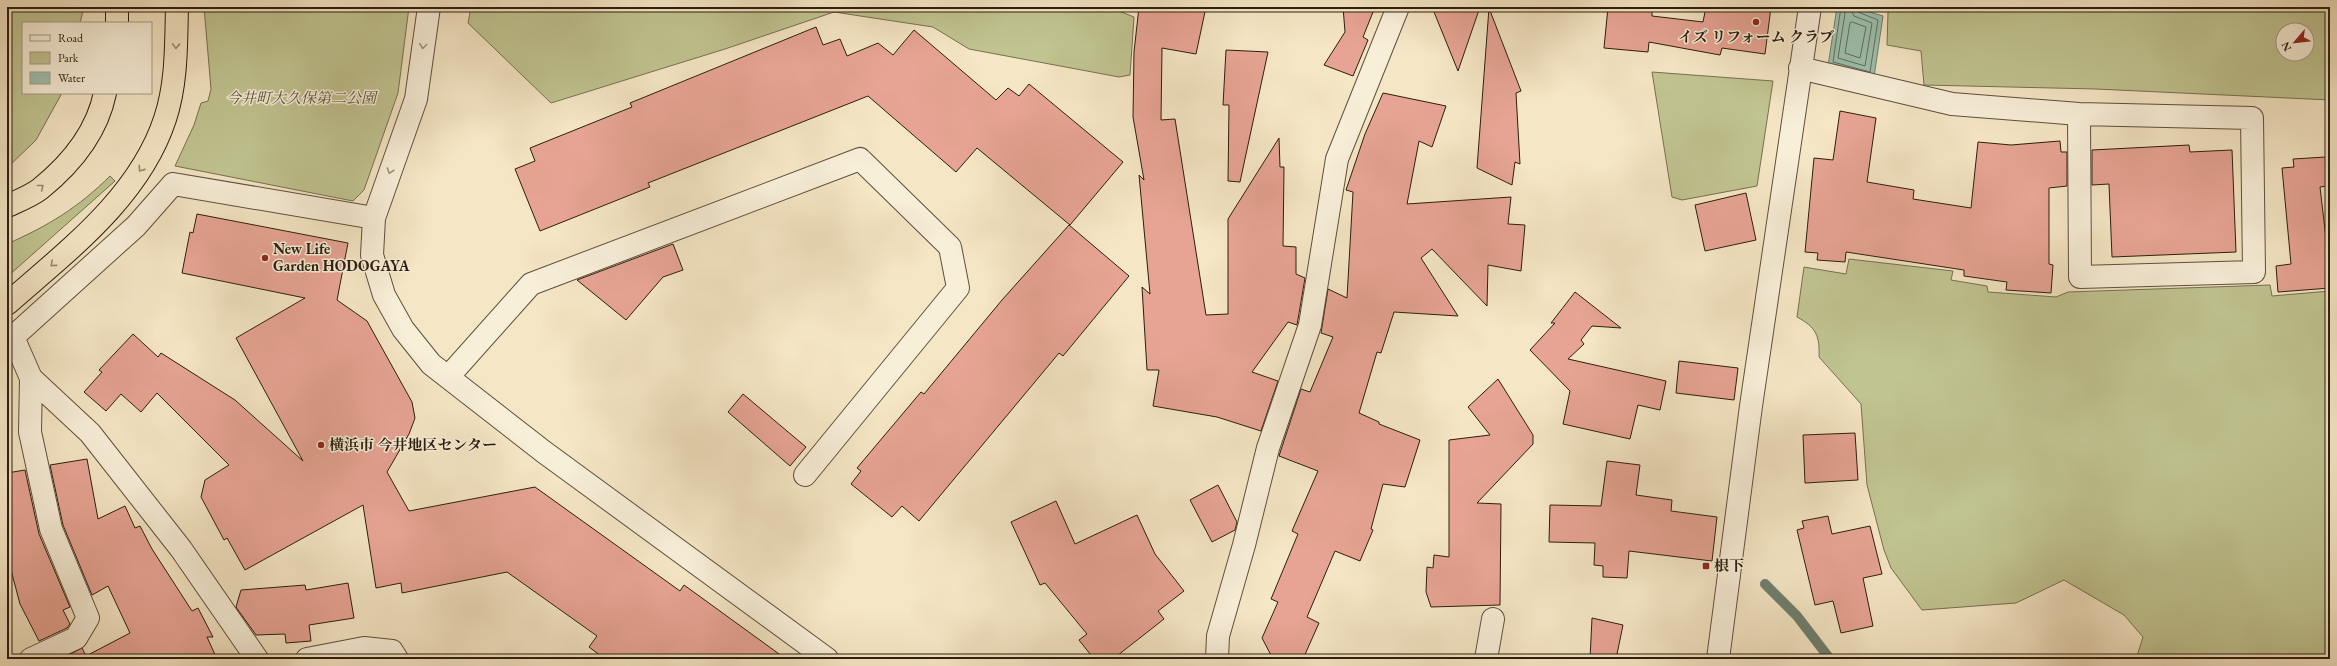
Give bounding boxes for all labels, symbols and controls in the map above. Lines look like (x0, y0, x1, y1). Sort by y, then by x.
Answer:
marker: イズ リフォーム クラブ (1751, 17, 1761, 27)
legend (22, 22, 152, 94)
north arrow (2275, 22, 2315, 62)
place label: イズ リフォーム クラブ (1678, 27, 1834, 46)
text: Road (58, 30, 84, 46)
text: N (2278, 39, 2294, 54)
one-way arrow (171, 43, 180, 49)
one-way arrow (419, 43, 428, 49)
text: Park (58, 50, 79, 66)
text: Water (58, 70, 85, 86)
park label: 今井町大久保第二公園 (226, 88, 379, 107)
one-way arrow (138, 165, 146, 172)
one-way arrow (387, 167, 395, 174)
one-way arrow (36, 185, 43, 192)
place label: New Life Garden HODOGAYA (273, 239, 410, 275)
marker: New Life Garden HODOGAYA (260, 253, 270, 263)
one-way arrow (50, 259, 57, 266)
place label: 横浜市 今井地区センター (329, 435, 497, 454)
marker: 横浜市 今井地区センター (316, 440, 326, 450)
place label: 根下 (1714, 556, 1744, 575)
marker: 根下 (1701, 561, 1711, 571)

